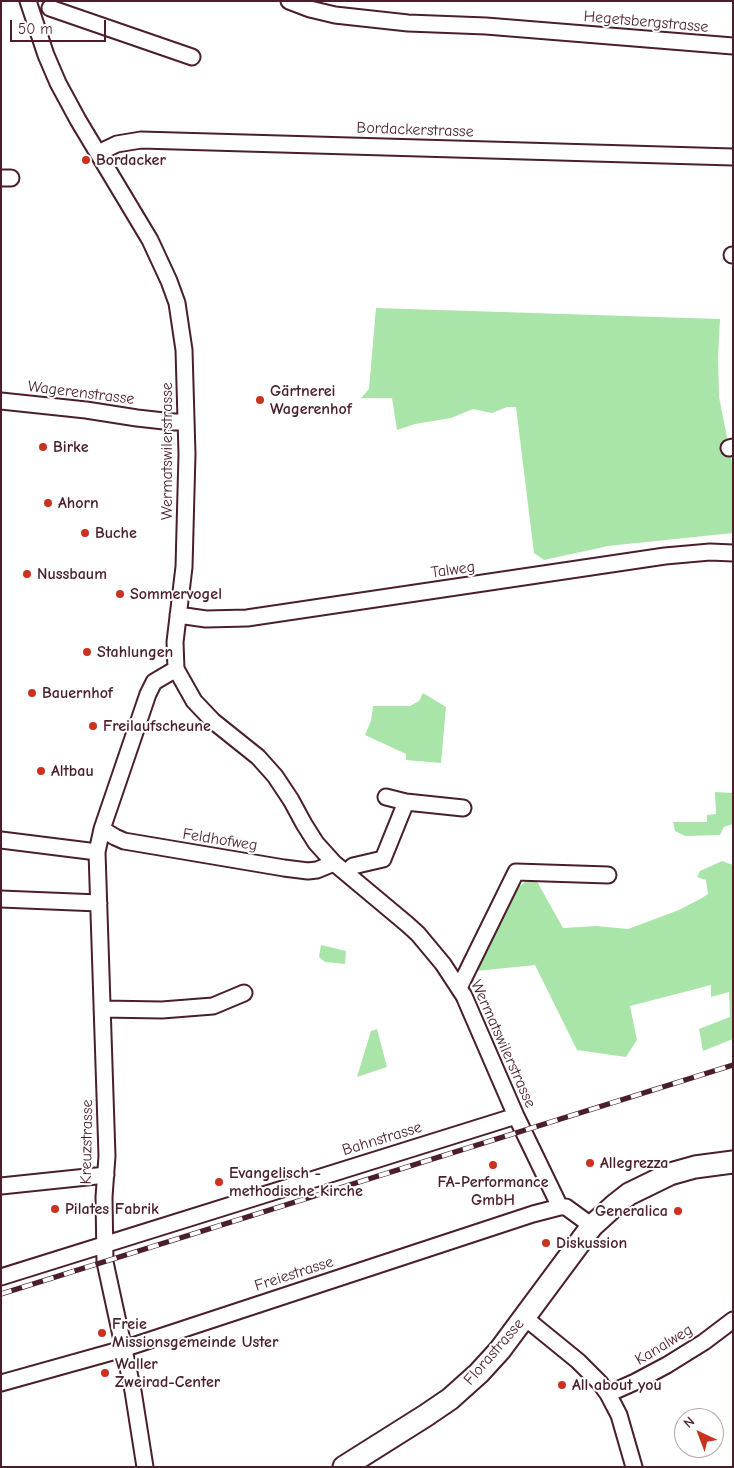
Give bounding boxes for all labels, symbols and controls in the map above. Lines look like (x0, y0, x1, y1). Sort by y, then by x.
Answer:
street label: Hegetsbergstrasse (583, 7, 709, 37)
scale bar (12, 10, 109, 42)
text: 50 m (18, 20, 53, 38)
street label: Bordackerstrasse (356, 118, 474, 142)
place label: Bordacker (96, 150, 166, 170)
marker: Bordacker (80, 154, 92, 166)
street label: Wagerenstrasse (27, 377, 135, 409)
place label: Gärtnerei Wagerenhof (270, 381, 352, 419)
street label: Wermatswilerstrasse (157, 382, 177, 520)
marker: Gärtnerei Wagerenhof (254, 394, 266, 406)
place label: Birke (53, 437, 89, 457)
marker: Birke (37, 441, 49, 453)
place label: Ahorn (58, 493, 99, 513)
marker: Ahorn (42, 497, 54, 509)
place label: Buche (95, 523, 137, 543)
marker: Buche (79, 527, 91, 539)
street label: Talweg (430, 557, 476, 583)
place label: Nussbaum (37, 564, 107, 584)
marker: Nussbaum (21, 568, 33, 580)
place label: Sommervogel (130, 584, 222, 604)
marker: Sommervogel (114, 588, 126, 600)
place label: Stahlungen (97, 642, 173, 662)
marker: Stahlungen (81, 646, 93, 658)
place label: Bauernhof (42, 683, 113, 703)
marker: Bauernhof (26, 687, 38, 699)
place label: Freilaufscheune (103, 716, 211, 736)
marker: Freilaufscheune (87, 720, 99, 732)
place label: Altbau (51, 761, 94, 781)
marker: Altbau (35, 765, 47, 777)
street label: Feldhofweg (181, 825, 259, 855)
street label: Wermatswilerstrasse (466, 977, 540, 1111)
street label: Kreuzstrasse (77, 1099, 97, 1185)
street label: Bahnstrasse (340, 1118, 424, 1160)
place label: Allegrezza (600, 1153, 668, 1173)
marker: Allegrezza (584, 1157, 596, 1169)
marker: FA-Performance GmbH (487, 1159, 499, 1171)
place label: Evangelisch - methodische Kirche (229, 1163, 363, 1201)
place label: FA-Performance GmbH (438, 1172, 548, 1210)
marker: Evangelisch - methodische Kirche (213, 1176, 225, 1188)
place label: Pilates Fabrik (65, 1199, 159, 1219)
place label: Generalica (595, 1201, 668, 1221)
marker: Pilates Fabrik (49, 1203, 61, 1215)
marker: Generalica (672, 1205, 684, 1217)
place label: Diskussion (556, 1233, 627, 1253)
marker: Diskussion (540, 1237, 552, 1249)
street label: Freiestrasse (252, 1252, 336, 1296)
place label: Freie Missionsgemeinde Uster (112, 1314, 278, 1352)
street label: Florastrasse (460, 1315, 528, 1389)
street label: Kanalweg (632, 1320, 696, 1370)
marker: Freie Missionsgemeinde Uster (96, 1327, 108, 1339)
place label: Waller Zweirad-Center (115, 1354, 220, 1392)
marker: Waller Zweirad-Center (99, 1367, 111, 1379)
place label: All about you (572, 1375, 662, 1395)
marker: All about you (556, 1379, 568, 1391)
north arrow (674, 1408, 724, 1458)
text: N (680, 1413, 698, 1432)

